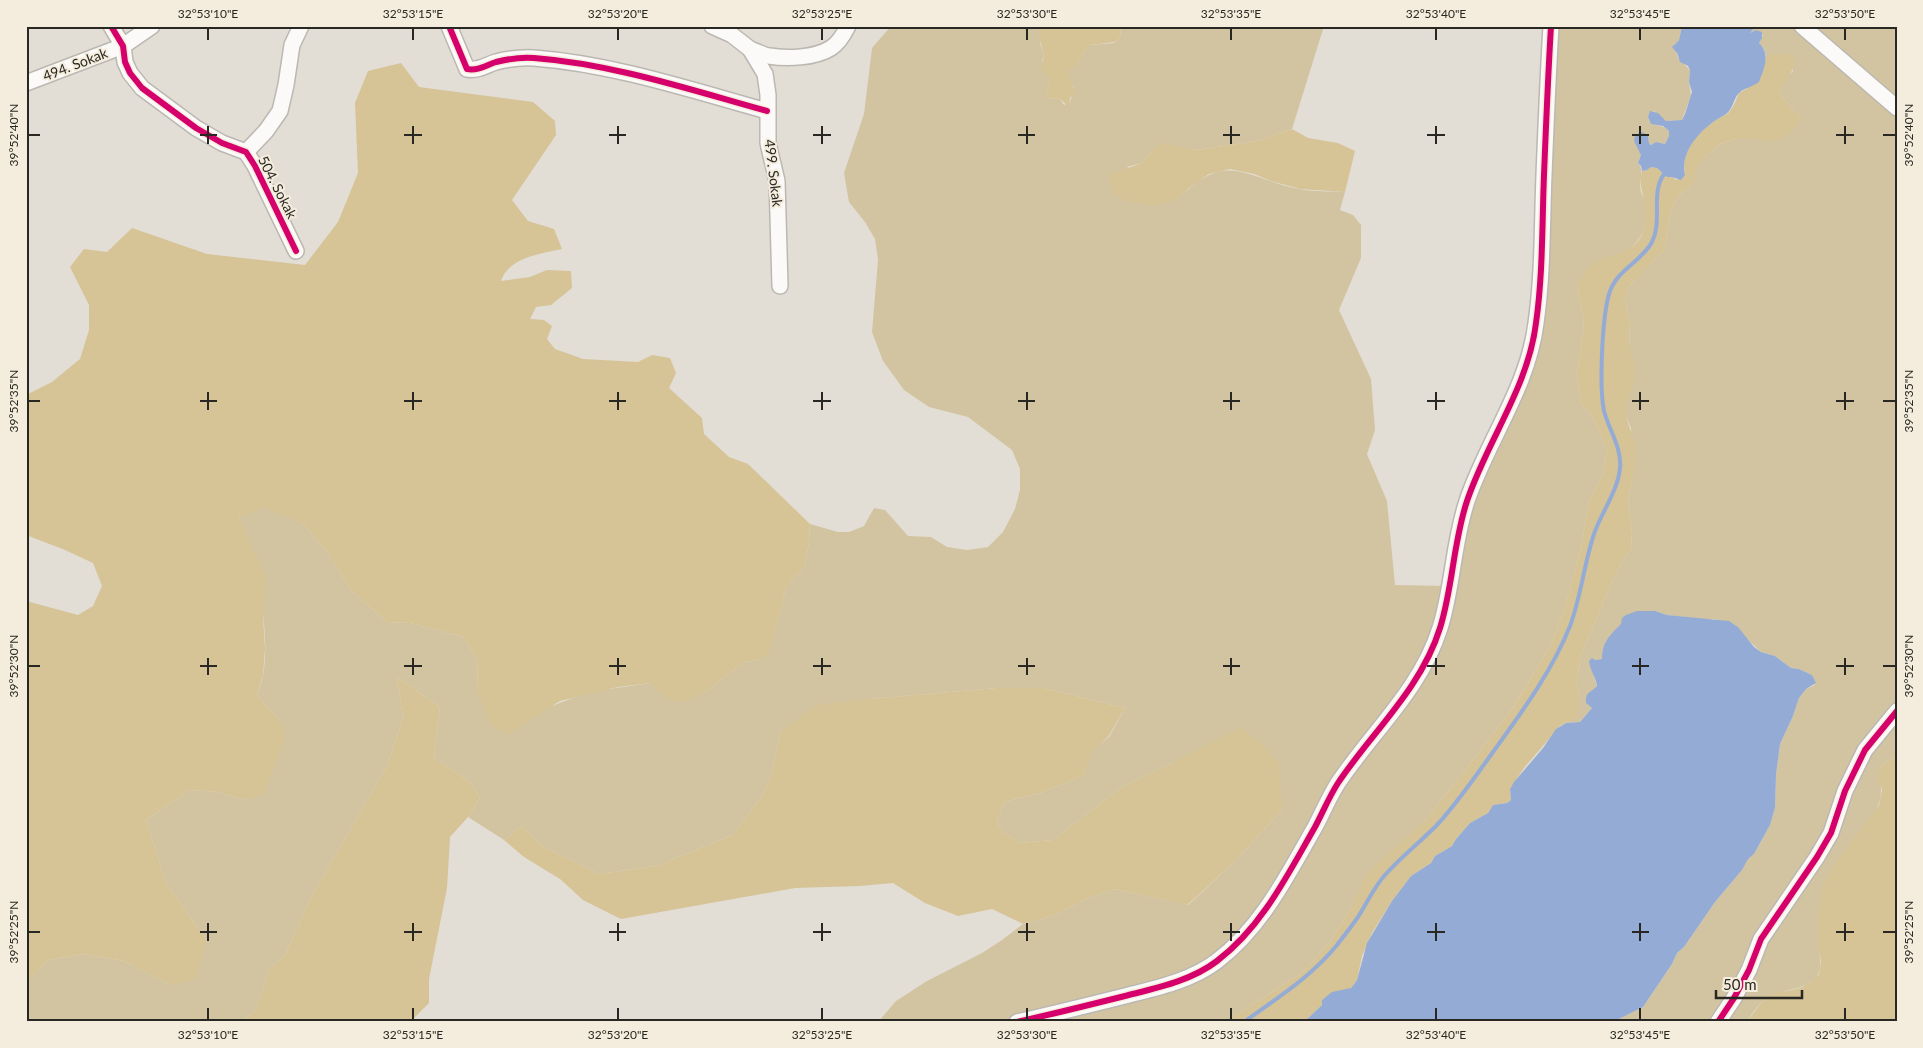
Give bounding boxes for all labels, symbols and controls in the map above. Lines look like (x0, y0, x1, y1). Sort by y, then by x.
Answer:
text: 32°53'10"E (178, 6, 238, 21)
text: 32°53'15"E (383, 6, 443, 21)
text: 32°53'20"E (588, 6, 648, 21)
text: 32°53'25"E (792, 6, 852, 21)
text: 32°53'30"E (997, 6, 1057, 21)
text: 32°53'35"E (1201, 6, 1261, 21)
text: 32°53'40"E (1406, 6, 1466, 21)
text: 32°53'45"E (1610, 6, 1670, 21)
text: 32°53'50"E (1815, 6, 1875, 21)
street label: 494. Sokak (40, 44, 111, 84)
text: 39°52'40"N (6, 104, 21, 166)
text: 39°52'40"N (1901, 104, 1916, 166)
street label: 499. Sokak (761, 138, 787, 209)
street label: 504. Sokak (255, 153, 301, 222)
text: 39°52'35"N (6, 370, 21, 432)
text: 39°52'35"N (1901, 370, 1916, 432)
text: 39°52'30"N (6, 635, 21, 697)
text: 39°52'30"N (1901, 635, 1916, 697)
text: 39°52'25"N (6, 901, 21, 963)
text: 39°52'25"N (1901, 901, 1916, 963)
scale bar (1716, 968, 1802, 1000)
text: 50 m (1723, 975, 1757, 993)
text: 32°53'10"E (178, 1027, 238, 1042)
text: 32°53'15"E (383, 1027, 443, 1042)
text: 32°53'20"E (588, 1027, 648, 1042)
text: 32°53'25"E (792, 1027, 852, 1042)
text: 32°53'30"E (997, 1027, 1057, 1042)
text: 32°53'35"E (1201, 1027, 1261, 1042)
text: 32°53'40"E (1406, 1027, 1466, 1042)
text: 32°53'45"E (1610, 1027, 1670, 1042)
text: 32°53'50"E (1815, 1027, 1875, 1042)

